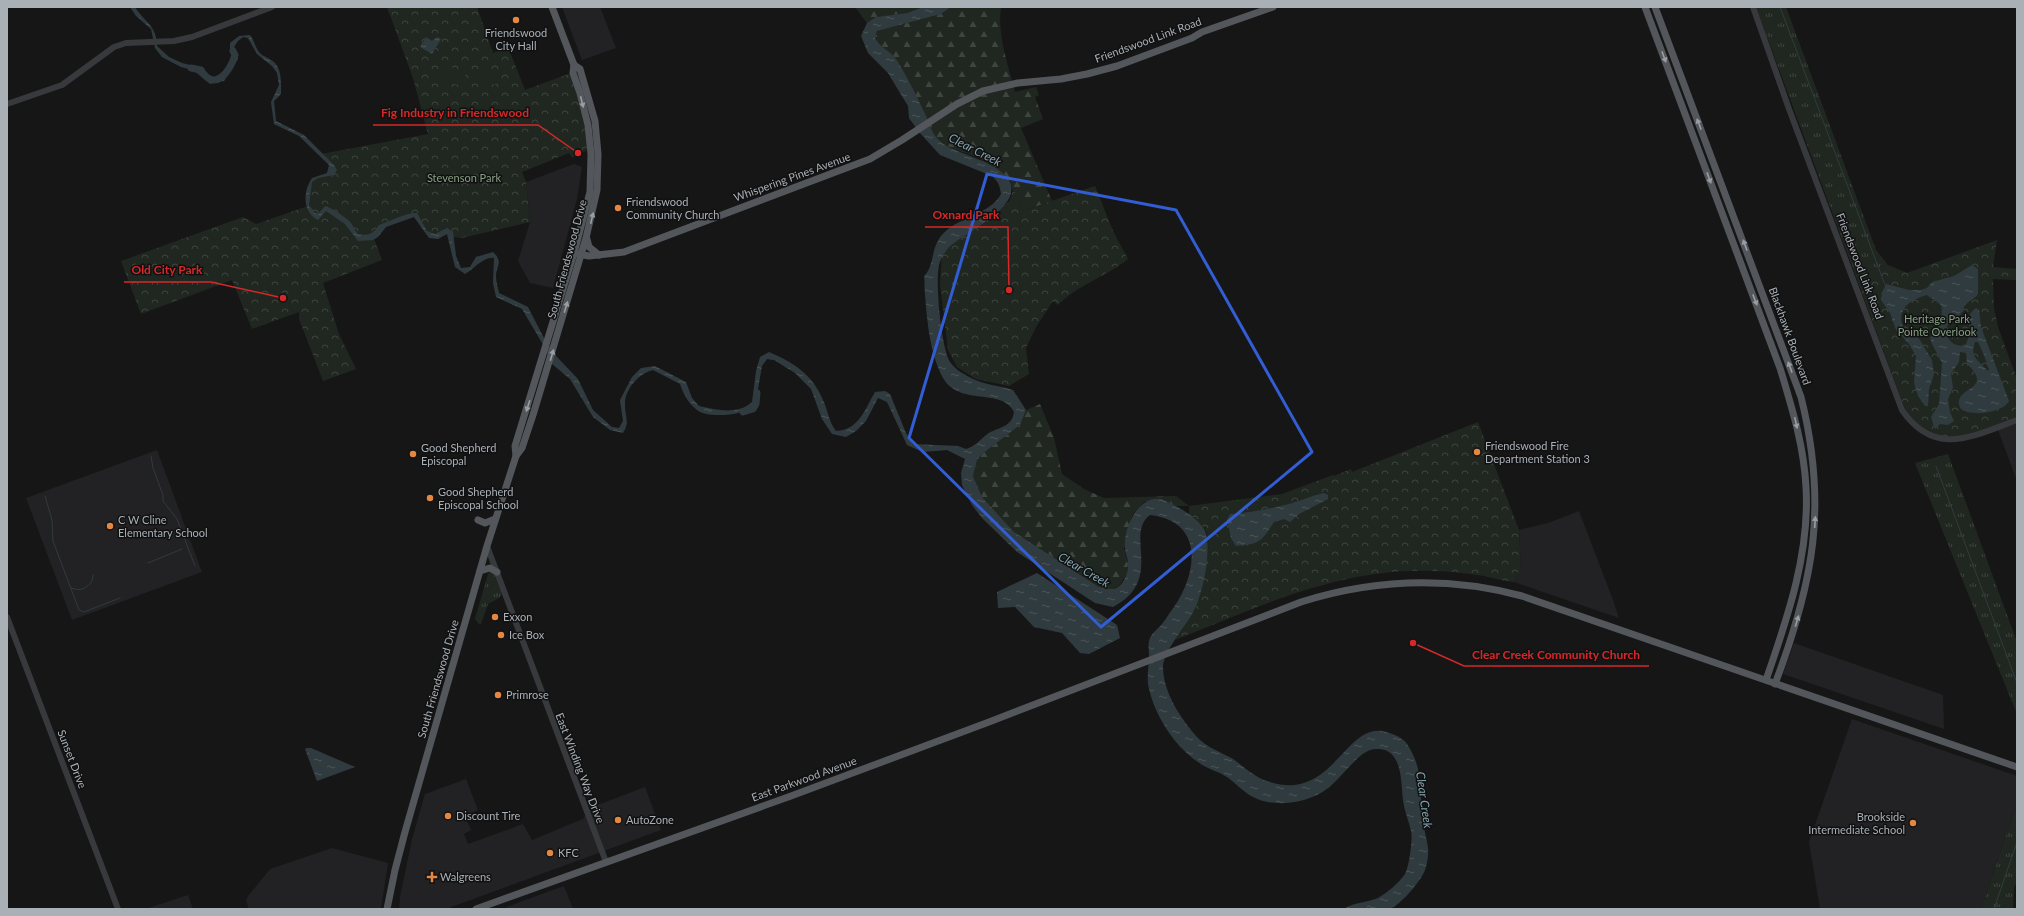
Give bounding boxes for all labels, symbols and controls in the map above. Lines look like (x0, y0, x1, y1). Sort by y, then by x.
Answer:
street label: Friendswood Link Road (1093, 14, 1203, 65)
marker: Friendswood City Hall (511, 15, 521, 25)
place label: Friendswood City Hall (485, 26, 547, 52)
one-way arrow (1661, 51, 1667, 63)
one-way arrow (580, 96, 586, 108)
callout: Fig Industry in Friendswood (373, 101, 538, 125)
text: Fig Industry in Friendswood (381, 105, 529, 120)
one-way arrow (1696, 117, 1702, 129)
water label: Clear Creek (946, 130, 1004, 169)
street label: Whispering Pines Avenue (732, 149, 852, 204)
park label: Stevenson Park (427, 171, 502, 184)
one-way arrow (1707, 173, 1713, 185)
place label: Friendswood Community Church (626, 195, 719, 221)
street label: South Friendswood Drive (544, 198, 589, 320)
marker: Friendswood Community Church (613, 203, 623, 213)
callout: Oxnard Park (925, 203, 1008, 227)
text: Oxnard Park (933, 207, 1000, 222)
street label: Friendswood Link Road (1834, 211, 1887, 321)
one-way arrow (589, 212, 595, 224)
one-way arrow (1741, 239, 1747, 251)
callout: Old City Park (124, 258, 211, 282)
text: Old City Park (132, 262, 203, 277)
street label: Blackhawk Boulevard (1767, 285, 1814, 387)
one-way arrow (1752, 295, 1758, 307)
one-way arrow (563, 300, 569, 312)
park label: Heritage Park Pointe Overlook (1898, 312, 1977, 338)
one-way arrow (549, 349, 555, 361)
one-way arrow (1786, 361, 1792, 373)
one-way arrow (525, 401, 531, 413)
one-way arrow (1794, 417, 1800, 429)
place label: Friendswood Fire Department Station 3 (1485, 439, 1590, 465)
place label: Good Shepherd Episcopal (421, 441, 496, 467)
marker: Friendswood Fire Department Station 3 (1472, 447, 1482, 457)
marker: Good Shepherd Episcopal (408, 449, 418, 459)
place label: Good Shepherd Episcopal School (438, 485, 519, 511)
marker: Good Shepherd Episcopal School (425, 493, 435, 503)
place label: C W Cline Elementary School (118, 513, 208, 539)
one-way arrow (1812, 516, 1819, 528)
marker: C W Cline Elementary School (105, 521, 115, 531)
water label: Clear Creek (1056, 549, 1113, 591)
place label: Exxon (503, 610, 532, 623)
marker: Exxon (490, 612, 500, 622)
one-way arrow (1795, 614, 1801, 626)
street label: South Friendswood Drive (414, 618, 461, 740)
place label: Ice Box (509, 628, 545, 641)
marker: Ice Box (496, 630, 506, 640)
callout: Clear Creek Community Church (1464, 642, 1649, 666)
text: Clear Creek Community Church (1472, 647, 1640, 662)
place label: Primrose (506, 688, 549, 701)
marker: Primrose (493, 690, 503, 700)
street label: East Winding Way Drive (553, 711, 608, 825)
street label: Sunset Drive (55, 728, 90, 790)
street label: East Parkwood Avenue (750, 753, 858, 804)
water label: Clear Creek (1413, 771, 1436, 830)
place label: Discount Tire (456, 809, 521, 822)
place label: Brookside Intermediate School (1808, 810, 1905, 836)
marker: Discount Tire (443, 811, 453, 821)
place label: AutoZone (626, 813, 674, 826)
marker: AutoZone (613, 815, 623, 825)
marker: Brookside Intermediate School (1908, 818, 1918, 828)
place label: KFC (558, 846, 579, 859)
marker: KFC (545, 848, 555, 858)
place label: Walgreens (440, 870, 491, 883)
marker: Walgreens (427, 872, 437, 882)

